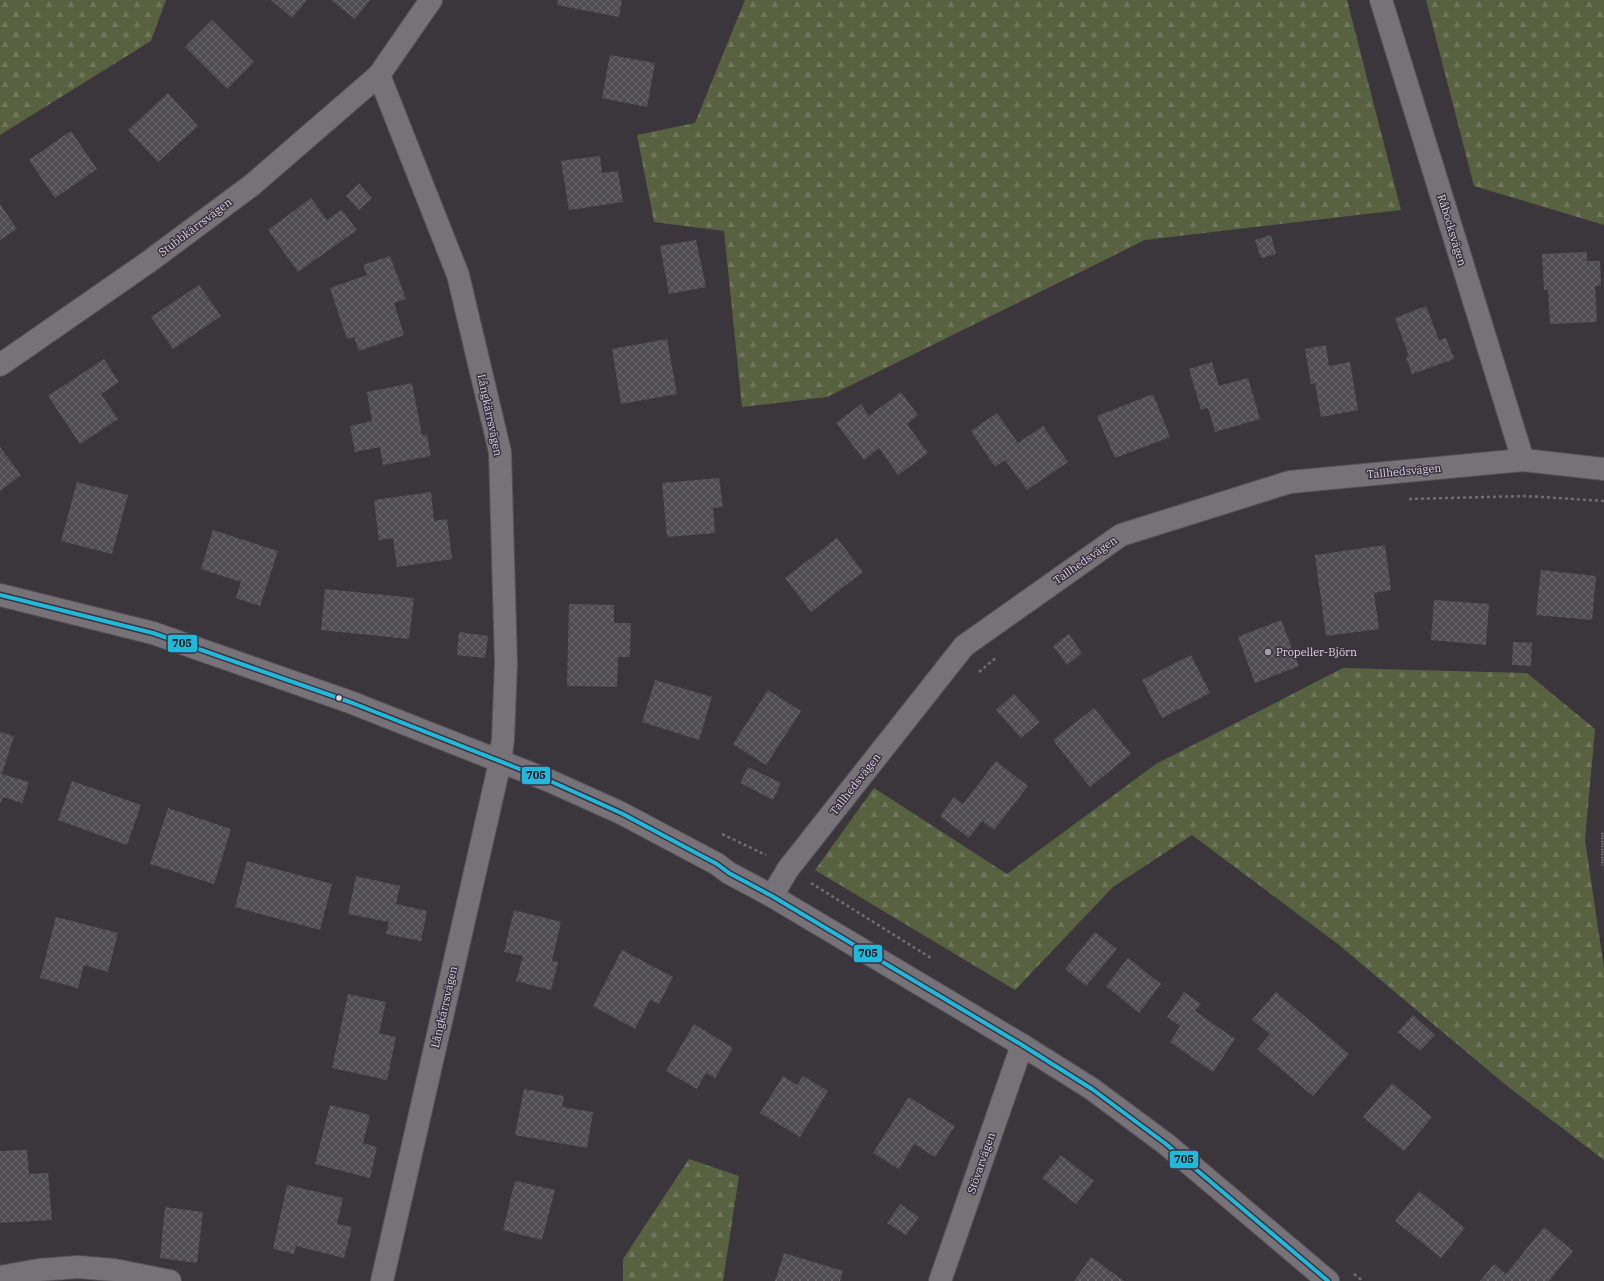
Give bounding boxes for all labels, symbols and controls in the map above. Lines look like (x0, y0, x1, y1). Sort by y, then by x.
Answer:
street label: Råbocksvägen (1434, 192, 1470, 268)
street label: Stubbkärrsvägen (156, 195, 234, 259)
street label: Långkärrsvägen (474, 373, 506, 457)
street label: Tallhedsvägen (1366, 461, 1442, 481)
street label: Tallhedsvägen (1050, 533, 1120, 587)
line badge: 705 (167, 634, 198, 653)
text: 705 (172, 636, 192, 650)
place label: Propeller-Björn (1276, 645, 1357, 659)
marker: Propeller-Björn (1263, 647, 1273, 657)
unlabelled marker (334, 693, 344, 703)
street label: Tallhedsvägen (826, 750, 884, 818)
line badge: 705 (521, 766, 551, 785)
text: 705 (526, 768, 546, 782)
line badge: 705 (853, 944, 883, 963)
text: 705 (858, 946, 878, 960)
street label: Långkärrsvägen (428, 965, 460, 1049)
street label: Stövarvägen (964, 1131, 998, 1195)
line badge: 705 (1169, 1150, 1199, 1169)
text: 705 (1174, 1152, 1194, 1166)

